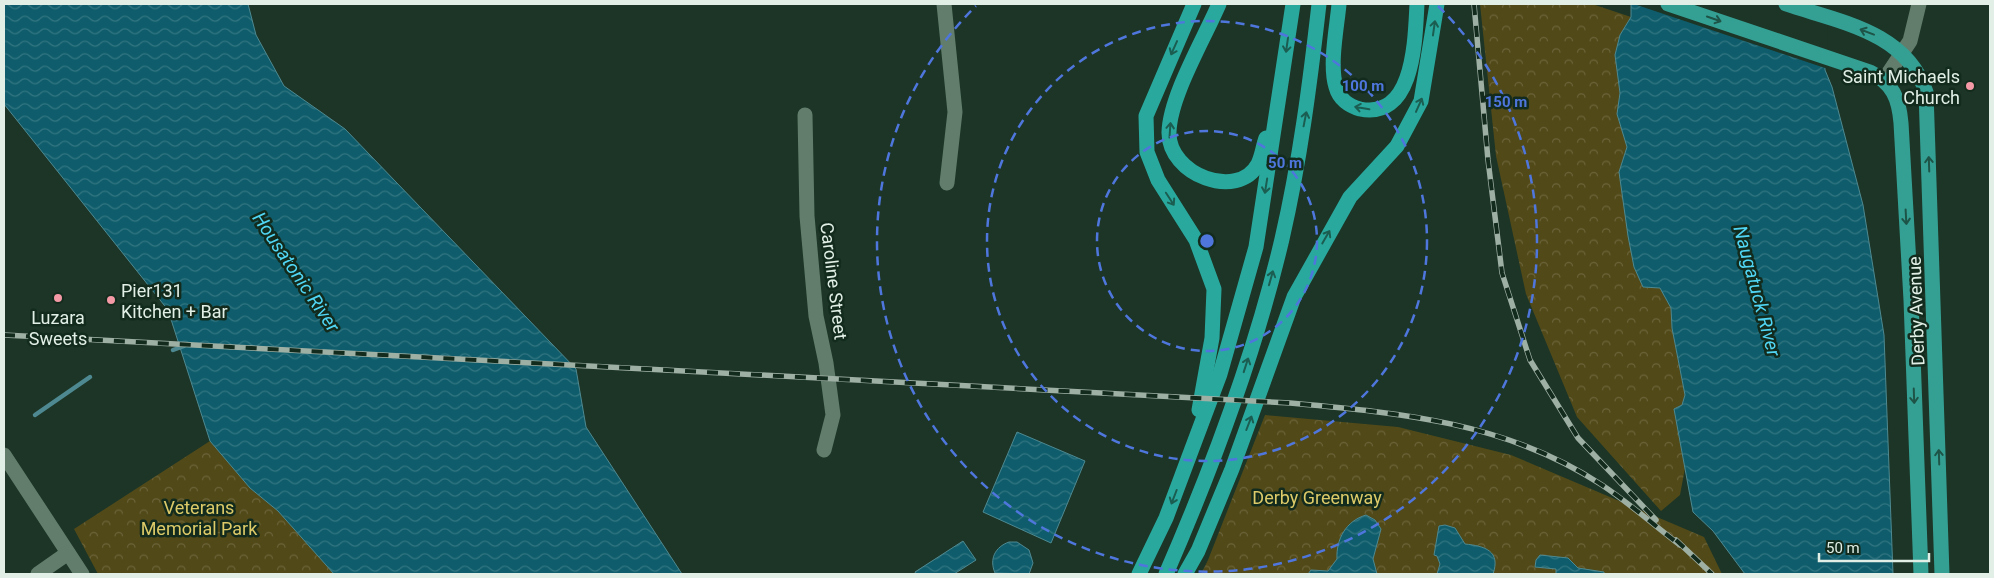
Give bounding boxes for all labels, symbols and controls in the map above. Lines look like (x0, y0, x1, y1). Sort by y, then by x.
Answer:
one-way arrow (1706, 15, 1722, 25)
one-way arrow (1429, 20, 1439, 36)
one-way arrow (1860, 27, 1875, 36)
one-way arrow (1282, 37, 1292, 53)
one-way arrow (1169, 40, 1179, 55)
place label: Saint Michaels Church (1842, 66, 1960, 108)
text: 100 m (1342, 77, 1384, 95)
marker: Saint Michaels Church (1964, 80, 1976, 92)
text: 150 m (1485, 93, 1527, 111)
one-way arrow (1414, 97, 1424, 112)
one-way arrow (1354, 103, 1370, 113)
one-way arrow (1300, 111, 1310, 127)
one-way arrow (1166, 122, 1175, 138)
text: 50 m (1268, 154, 1302, 172)
one-way arrow (1924, 156, 1934, 172)
one-way arrow (1261, 178, 1271, 194)
one-way arrow (1166, 192, 1176, 206)
water label: Housatonic River (248, 208, 345, 337)
one-way arrow (1901, 208, 1910, 224)
street label: Caroline Street (816, 221, 852, 341)
water label: Naugatuck River (1729, 223, 1786, 360)
one-way arrow (1322, 230, 1332, 244)
centre of rings (1198, 232, 1216, 250)
street label: Derby Avenue (1904, 256, 1928, 366)
one-way arrow (1266, 270, 1276, 286)
place label: Pier131 Kitchen + Bar (121, 280, 228, 322)
marker: Luzara Sweets (52, 292, 64, 304)
marker: Pier131 Kitchen + Bar (105, 294, 117, 306)
place label: Luzara Sweets (29, 307, 87, 349)
one-way arrow (1242, 358, 1251, 374)
one-way arrow (1909, 388, 1919, 404)
one-way arrow (1245, 416, 1254, 431)
one-way arrow (1934, 449, 1944, 466)
park label: Derby Greenway (1252, 487, 1382, 508)
one-way arrow (1169, 488, 1178, 504)
park label: Veterans Memorial Park (141, 497, 258, 539)
scale bar (1819, 530, 1929, 562)
text: 50 m (1826, 539, 1860, 557)

